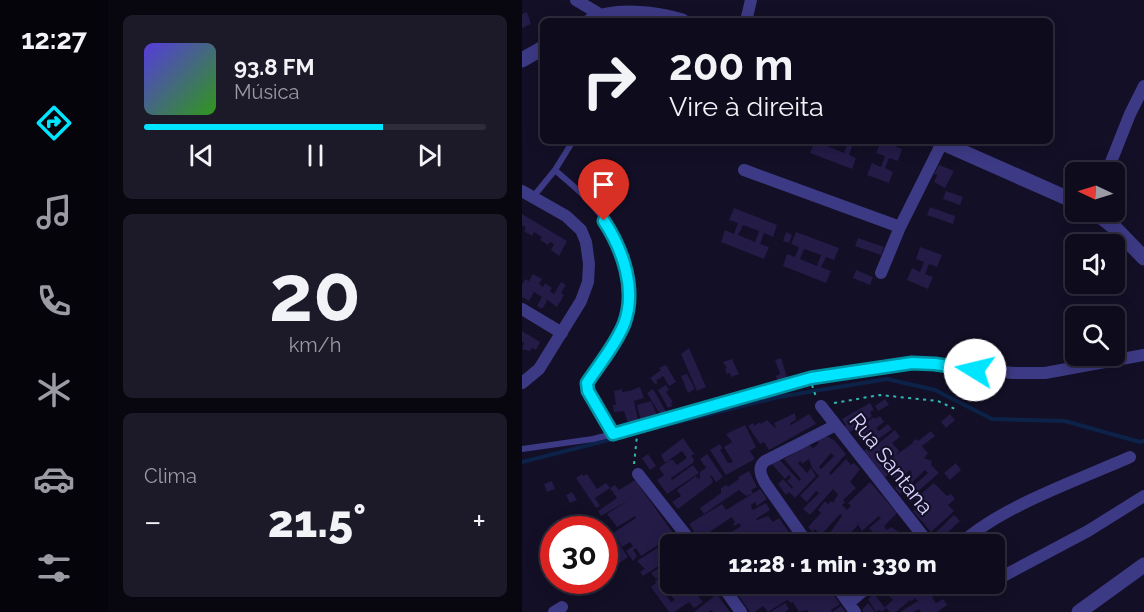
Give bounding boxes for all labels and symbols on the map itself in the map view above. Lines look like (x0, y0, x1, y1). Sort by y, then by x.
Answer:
pin (578, 159, 629, 221)
north arrow (1065, 162, 1125, 222)
position arrow (943, 338, 1007, 402)
street label: Rua Santana (844, 408, 939, 519)
speed limit sign: 30 (540, 516, 618, 594)

